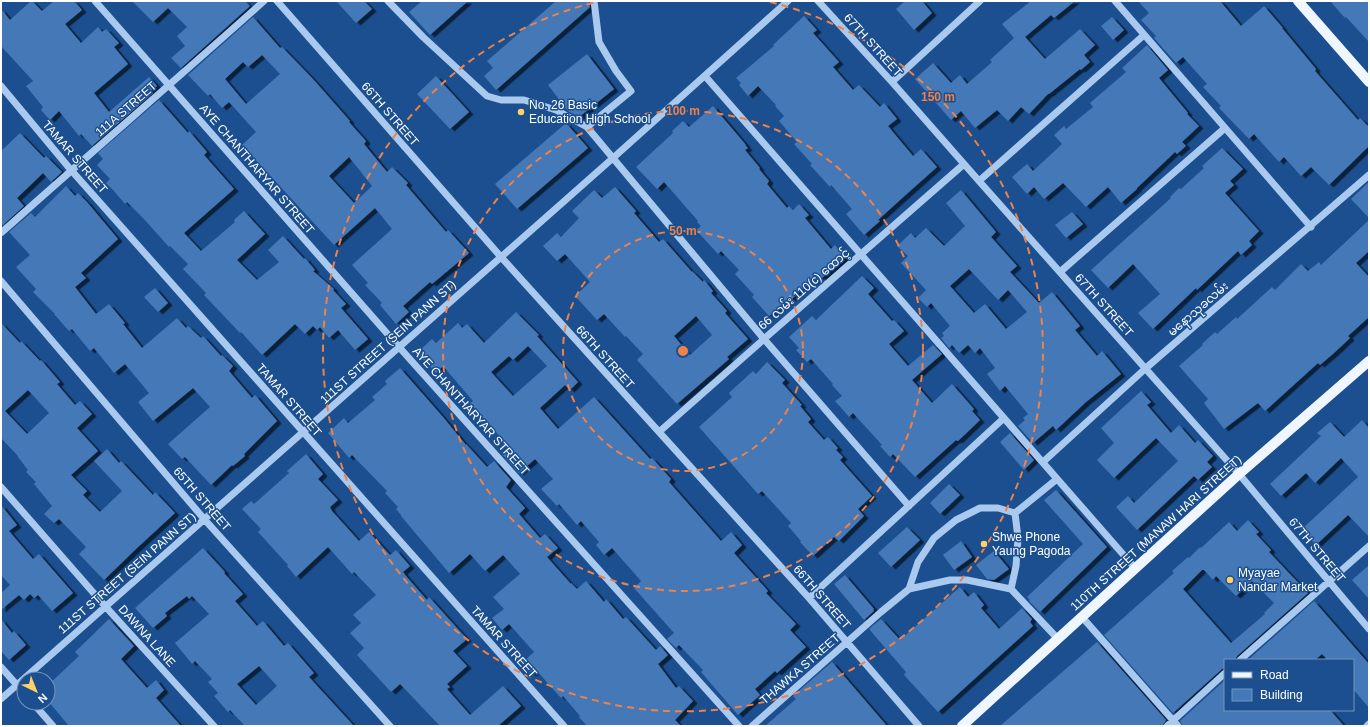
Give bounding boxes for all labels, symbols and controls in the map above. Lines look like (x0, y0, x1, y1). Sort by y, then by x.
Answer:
street label: 67TH STREET (841, 11, 905, 80)
street label: 111A STREET (93, 78, 160, 139)
street label: 66TH STREET (358, 79, 422, 149)
text: 150 m (921, 90, 955, 104)
place label: No. 26 Basic Education High School (529, 98, 650, 126)
street label: AYE CHANTHARYAR STREET (197, 101, 318, 237)
text: 100 m (666, 104, 700, 118)
marker: No. 26 Basic Education High School (516, 107, 526, 117)
street label: TAMAR STREET (40, 118, 111, 197)
text: 50 m (669, 224, 697, 238)
street label: 66 လမ်း 110(c) ထောင့် (754, 244, 853, 333)
street label: 67TH STREET (1072, 271, 1136, 340)
street label: 111ST STREET (SEIN PANN ST) (317, 277, 459, 407)
street label: မနောသုခလမ်း (1164, 278, 1233, 341)
street label: 66TH STREET (573, 323, 637, 392)
street label: AYE CHANTHARYAR STREET (410, 344, 533, 478)
centre of rings (676, 344, 690, 358)
street label: TAMAR STREET (254, 361, 325, 440)
street label: 110TH STREET (MANAW HARI STREET) (1068, 452, 1244, 614)
street label: 65TH STREET (170, 464, 234, 534)
street label: 111ST STREET (SEIN PANN ST) (55, 509, 199, 637)
street label: 67TH STREET (1286, 515, 1349, 586)
place label: Shwe Phone Yaung Pagoda (992, 530, 1071, 558)
marker: Shwe Phone Yaung Pagoda (979, 539, 989, 549)
street label: 66TH STREET (790, 562, 854, 632)
place label: Myayae Nandar Market (1238, 566, 1318, 594)
marker: Myayae Nandar Market (1225, 575, 1235, 585)
street label: DAWNA LANE (116, 602, 178, 670)
street label: TAMAR STREET (468, 603, 540, 681)
street label: THAWKA STREET (757, 630, 843, 707)
legend (1224, 659, 1354, 711)
text: Road (1260, 668, 1289, 682)
north arrow (16, 671, 56, 711)
text: Building (1260, 688, 1303, 702)
text: N (36, 691, 50, 705)

